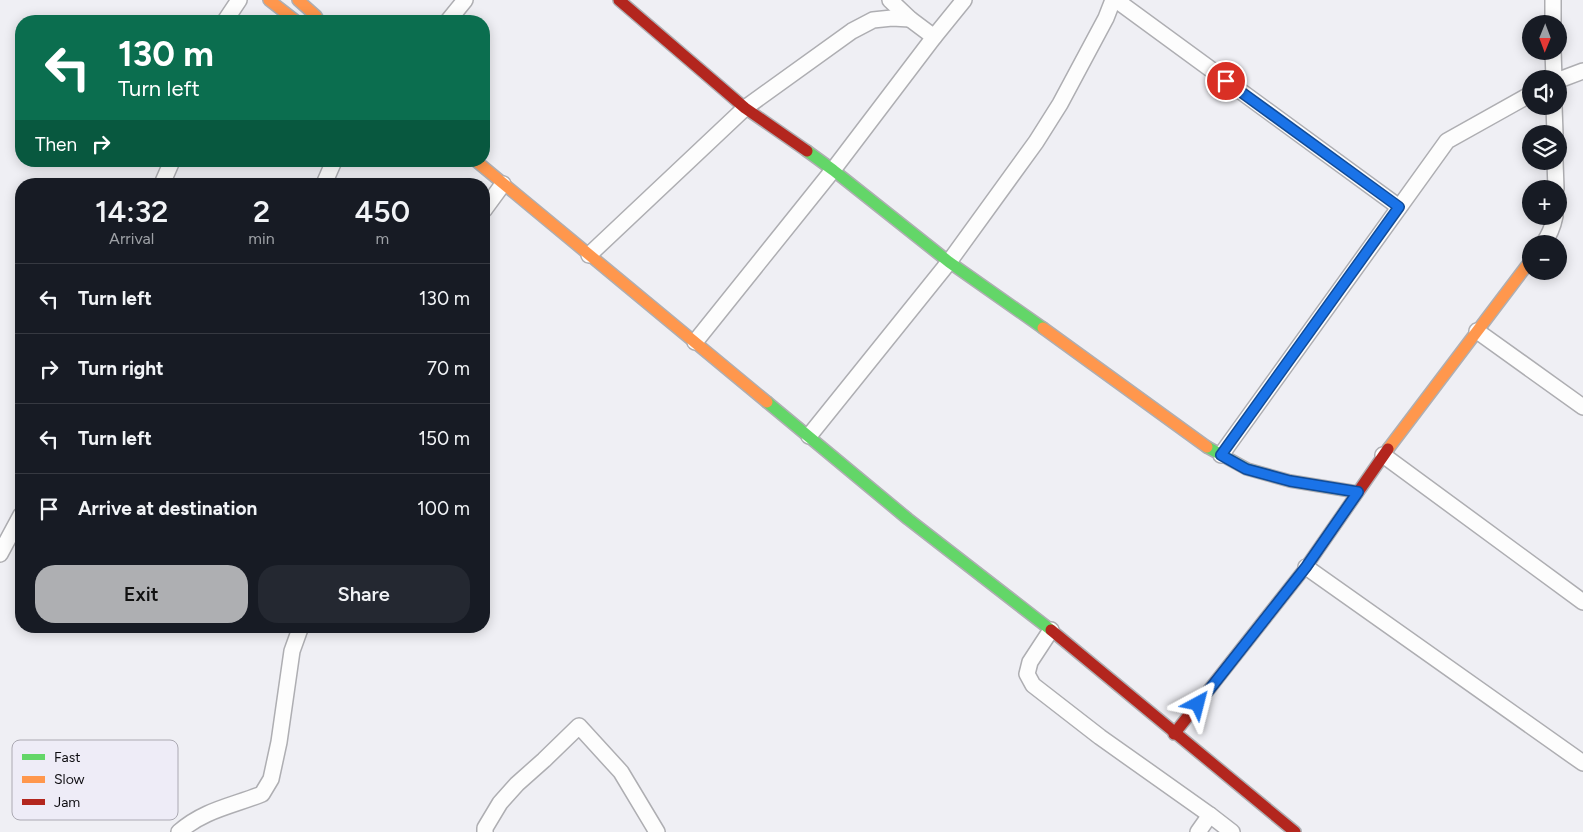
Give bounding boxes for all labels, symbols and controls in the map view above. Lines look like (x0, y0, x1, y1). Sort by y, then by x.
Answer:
north arrow (1522, 15, 1568, 60)
map controls (1522, 15, 1567, 280)
text: 130 m (118, 33, 214, 75)
icon: left (35, 35, 100, 100)
pin (1205, 60, 1247, 102)
icon: arrive (1212, 67, 1240, 95)
button: sound (1522, 70, 1567, 115)
text: Turn left (118, 75, 200, 102)
button: layers (1522, 125, 1567, 170)
icon: right (87, 130, 115, 158)
text: Then (35, 133, 77, 156)
button: + (1522, 180, 1567, 225)
text: 14:32 (95, 193, 168, 230)
text: 2 (253, 193, 270, 230)
text: 450 (355, 193, 410, 230)
text: Arrival (109, 229, 154, 248)
text: min (248, 229, 275, 248)
text: m (375, 229, 389, 248)
button: − (1522, 235, 1567, 280)
icon: left (35, 285, 63, 313)
text: Turn left (78, 287, 152, 310)
text: 130 m (419, 287, 470, 310)
icon: right (35, 355, 63, 383)
text: Turn right (78, 357, 164, 380)
text: 70 m (427, 357, 470, 380)
icon: left (35, 425, 63, 453)
text: Turn left (78, 427, 152, 450)
text: 150 m (418, 427, 470, 450)
icon: arrive (35, 495, 63, 523)
text: Arrive at destination (78, 497, 257, 520)
text: 100 m (417, 497, 470, 520)
button: Exit (35, 565, 248, 623)
button: Share (258, 565, 470, 623)
position arrow (1171, 677, 1223, 729)
legend (12, 740, 178, 820)
text: Fast (54, 749, 80, 766)
text: Slow (54, 771, 85, 788)
text: Jam (54, 794, 80, 811)

